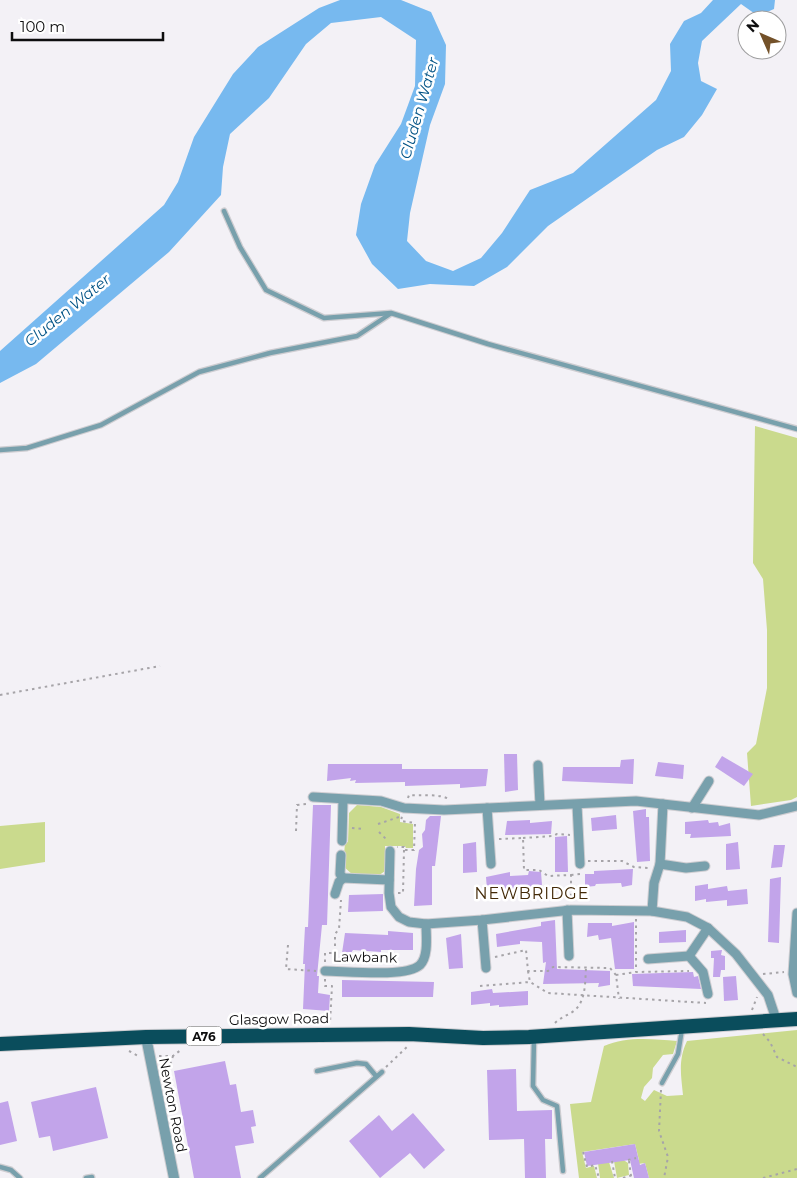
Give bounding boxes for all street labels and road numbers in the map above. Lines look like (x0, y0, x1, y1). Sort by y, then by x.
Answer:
street label: Lawbank (333, 947, 398, 967)
street label: Glasgow Road (229, 1009, 329, 1029)
road number: A76 (186, 1026, 222, 1046)
street label: Newton Road (155, 1056, 191, 1154)

